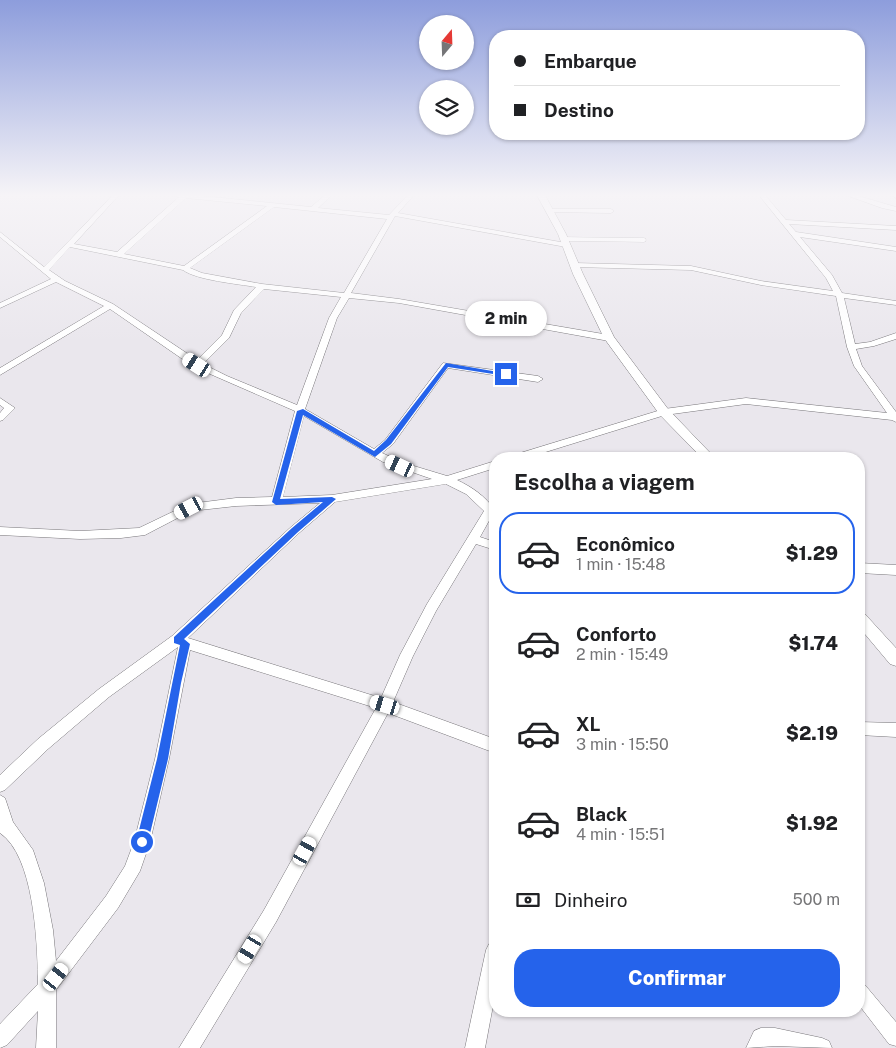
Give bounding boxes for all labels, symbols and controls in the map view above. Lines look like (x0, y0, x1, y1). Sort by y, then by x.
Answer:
north arrow (419, 15, 474, 70)
map controls (419, 15, 474, 135)
text: Embarque (544, 50, 637, 72)
button: layers (419, 80, 474, 135)
text: Destino (544, 99, 614, 121)
callout: 2 min (465, 302, 547, 336)
text: 2 min (485, 309, 527, 328)
car (180, 351, 213, 379)
route end (495, 363, 517, 385)
car (383, 453, 416, 479)
text: Escolha a viagem (514, 469, 695, 495)
car (172, 494, 205, 522)
icon: car (516, 531, 561, 576)
text: Econômico (576, 533, 675, 555)
text: $1.29 (785, 542, 838, 564)
text: 1 min · 15:48 (576, 555, 666, 574)
icon: car (516, 621, 561, 666)
text: Conforto (576, 623, 656, 645)
text: $1.74 (788, 632, 838, 654)
text: 2 min · 15:49 (576, 645, 668, 664)
car (368, 693, 401, 717)
icon: car (516, 711, 561, 756)
text: XL (576, 713, 601, 735)
text: $2.19 (786, 722, 838, 744)
text: 3 min · 15:50 (576, 735, 669, 754)
icon: car (516, 801, 561, 846)
text: Black (576, 803, 627, 825)
text: $1.92 (786, 812, 838, 834)
text: 4 min · 15:51 (576, 825, 666, 844)
route start (131, 831, 153, 853)
car (291, 834, 318, 868)
icon: cash (514, 886, 542, 914)
text: Dinheiro (554, 889, 628, 911)
text: 500 m (793, 890, 840, 909)
car (235, 932, 264, 966)
button: Confirmar (514, 949, 840, 1007)
car (40, 961, 71, 993)

